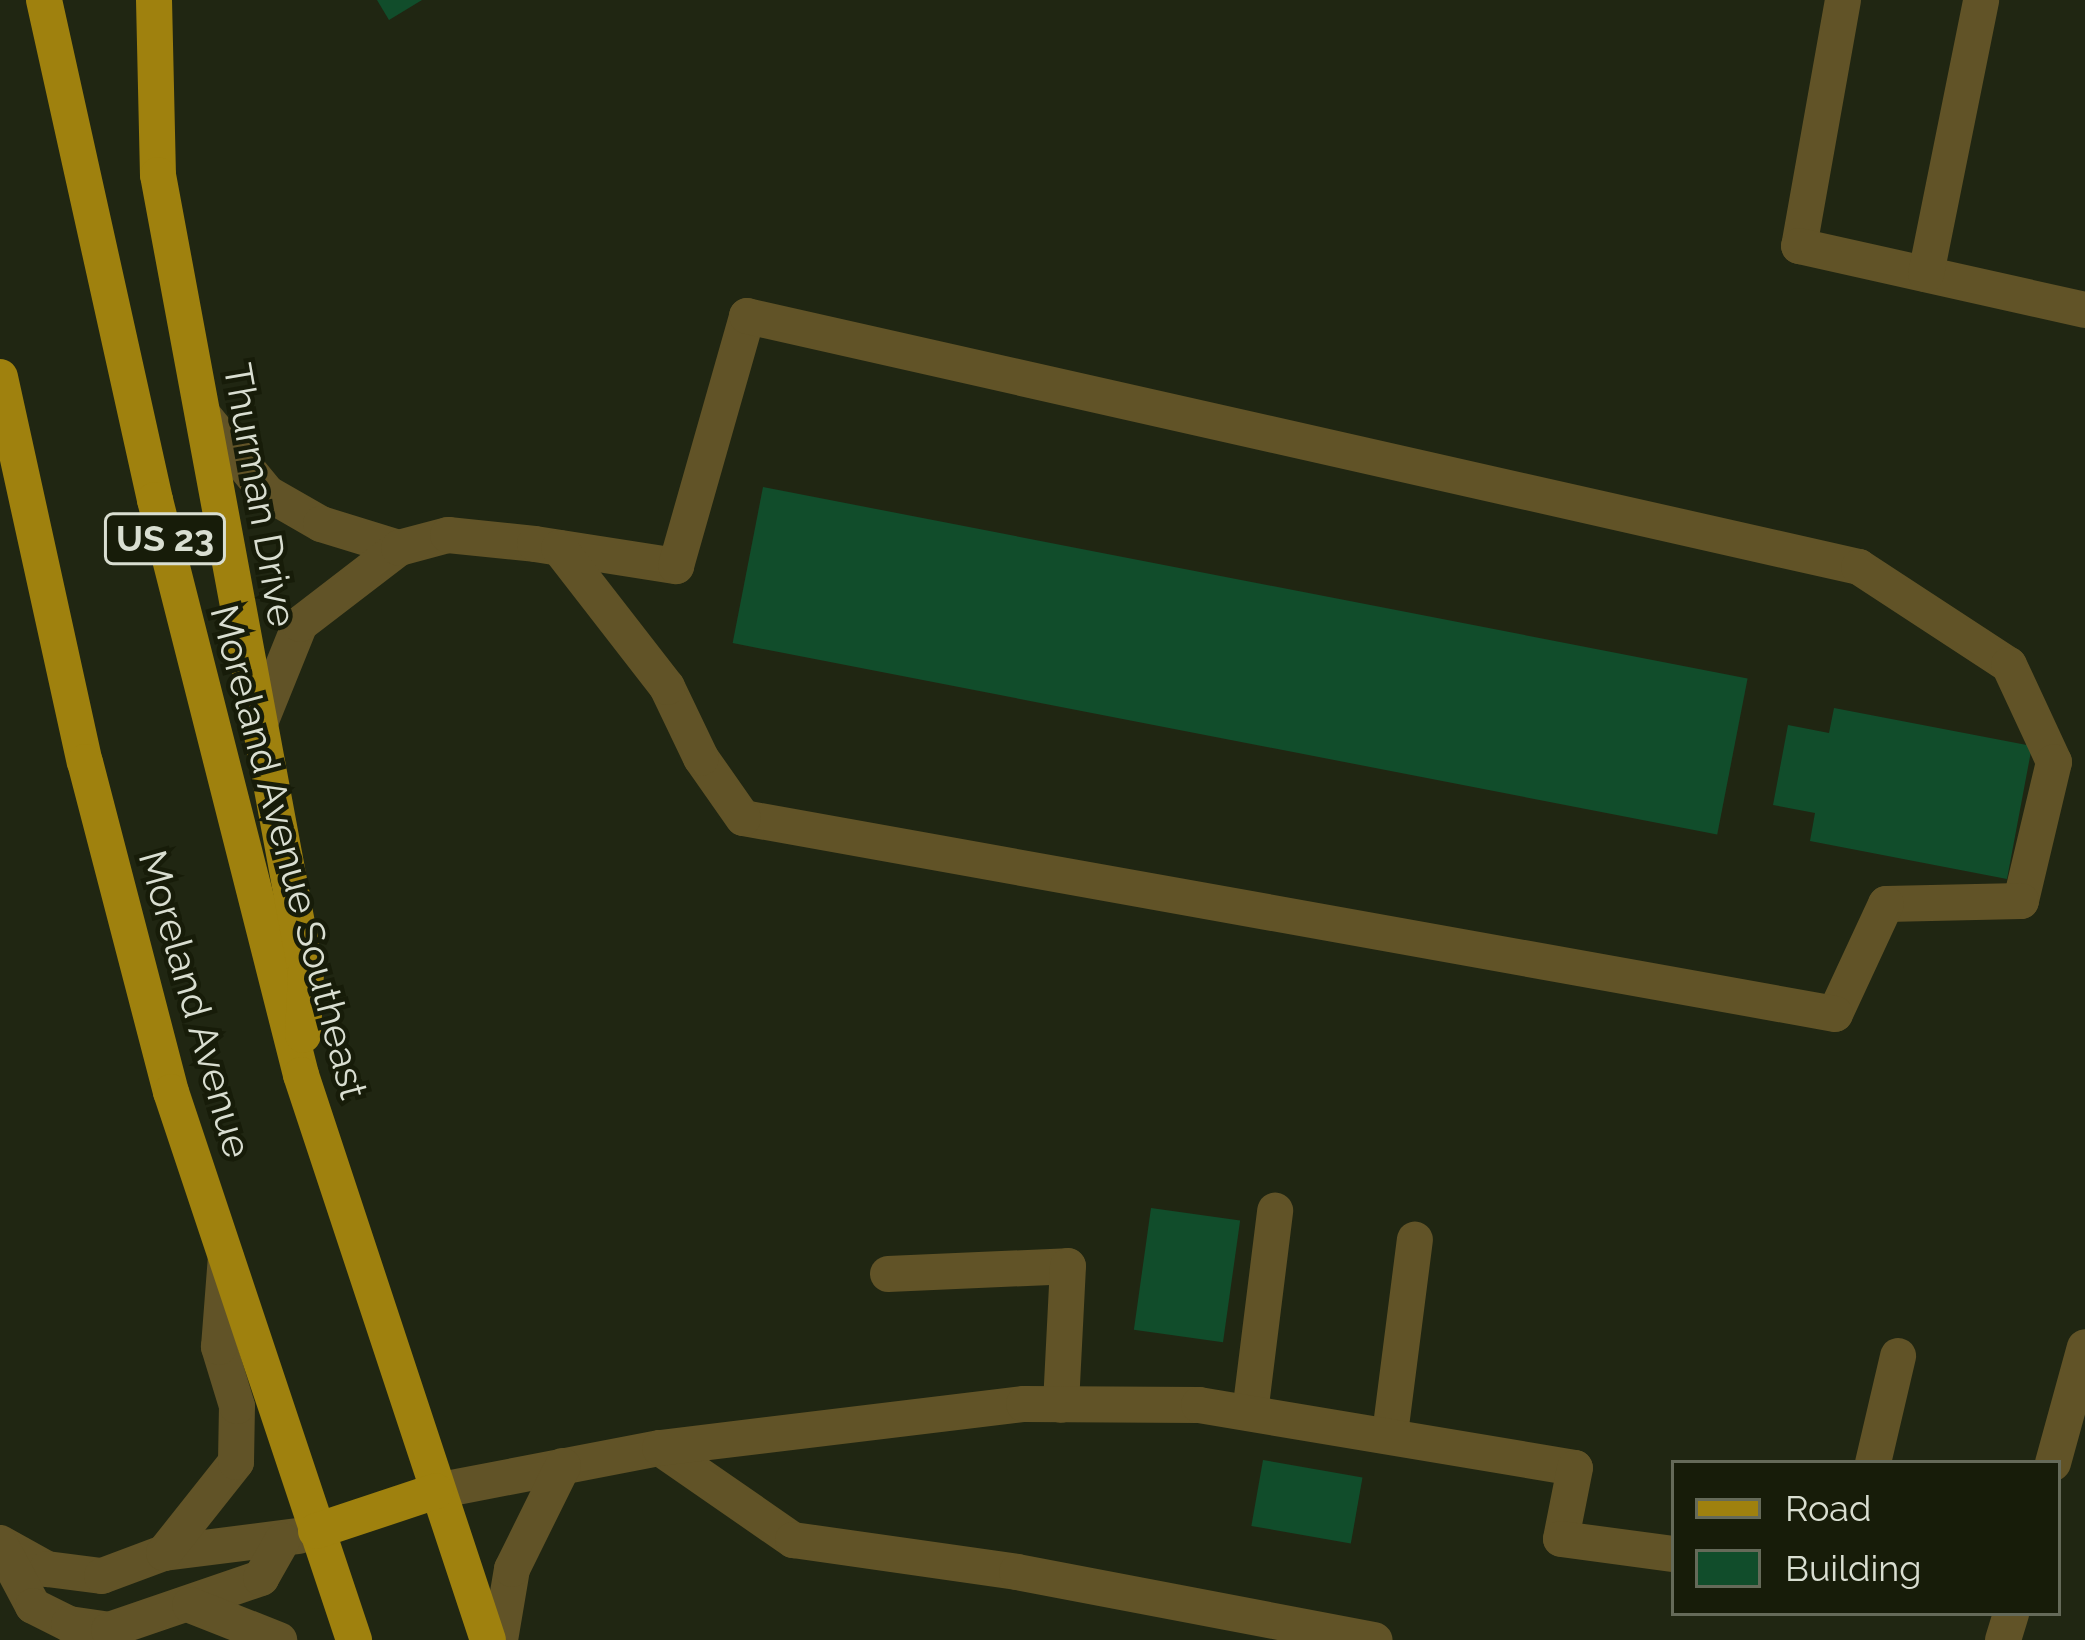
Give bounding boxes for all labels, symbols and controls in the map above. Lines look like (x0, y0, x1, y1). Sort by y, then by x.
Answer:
street label: Thurman Drive (214, 360, 306, 630)
road number: US 23 (102, 509, 228, 569)
street label: Moreland Avenue Southeast (200, 599, 378, 1105)
street label: Moreland Avenue (129, 844, 261, 1164)
legend (1671, 1460, 2061, 1616)
text: Road (1785, 1487, 1871, 1529)
text: Building (1785, 1547, 1921, 1589)

